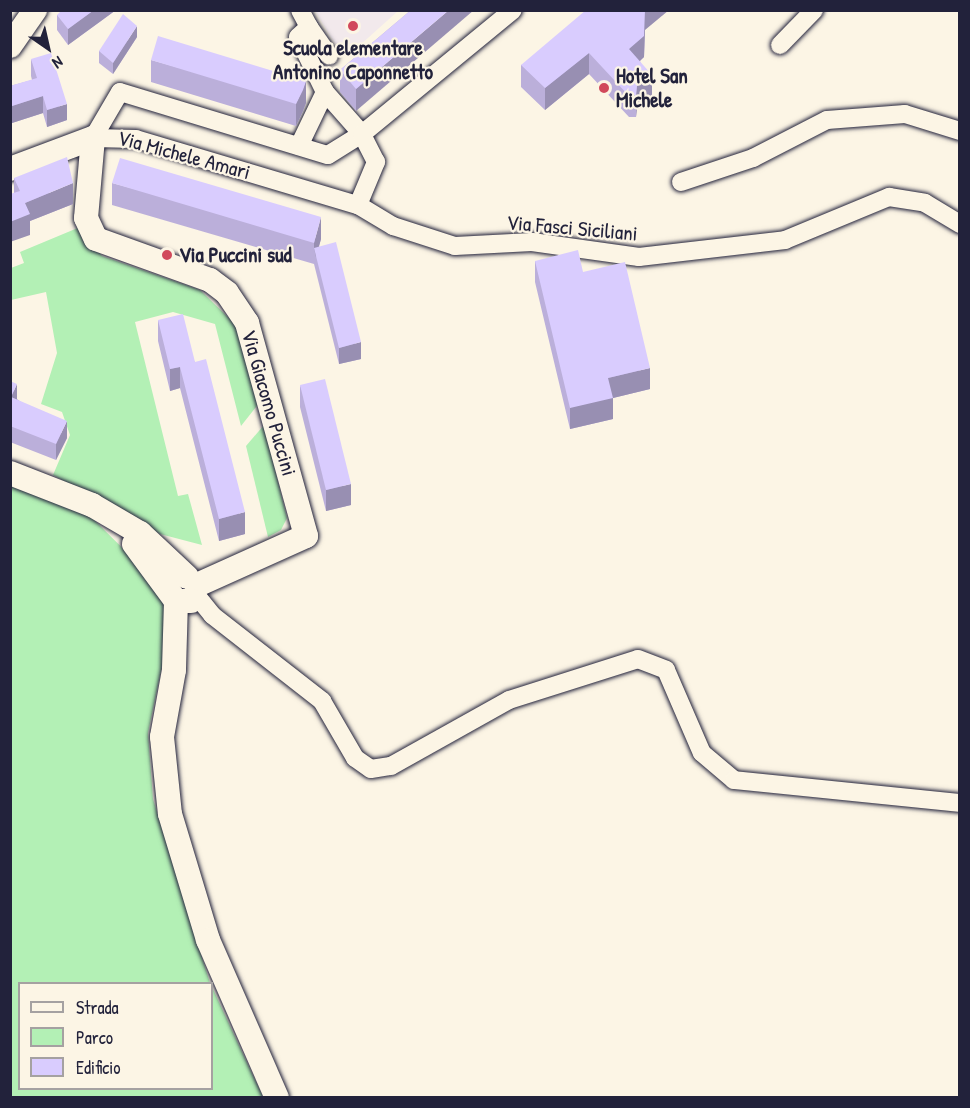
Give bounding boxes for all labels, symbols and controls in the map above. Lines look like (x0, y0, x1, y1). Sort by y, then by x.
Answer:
north arrow (18, 18, 78, 78)
marker: Scuola elementare Antonino Caponnetto (346, 19, 360, 33)
place label: Scuola elementare Antonino Caponnetto (273, 35, 433, 85)
text: N (48, 51, 68, 74)
place label: Hotel San Michele (616, 63, 688, 113)
marker: Hotel San Michele (597, 81, 611, 95)
street label: Via Michele Amari (115, 125, 253, 185)
street label: Via Fasci Siciliani (505, 210, 639, 246)
place label: Via Puccini sud (179, 242, 292, 268)
marker: Via Puccini sud (160, 248, 174, 262)
street label: Via Giacomo Puccini (236, 327, 302, 479)
legend (18, 982, 213, 1090)
text: Strada (76, 995, 119, 1020)
text: Parco (76, 1025, 113, 1050)
text: Edificio (76, 1055, 120, 1080)

